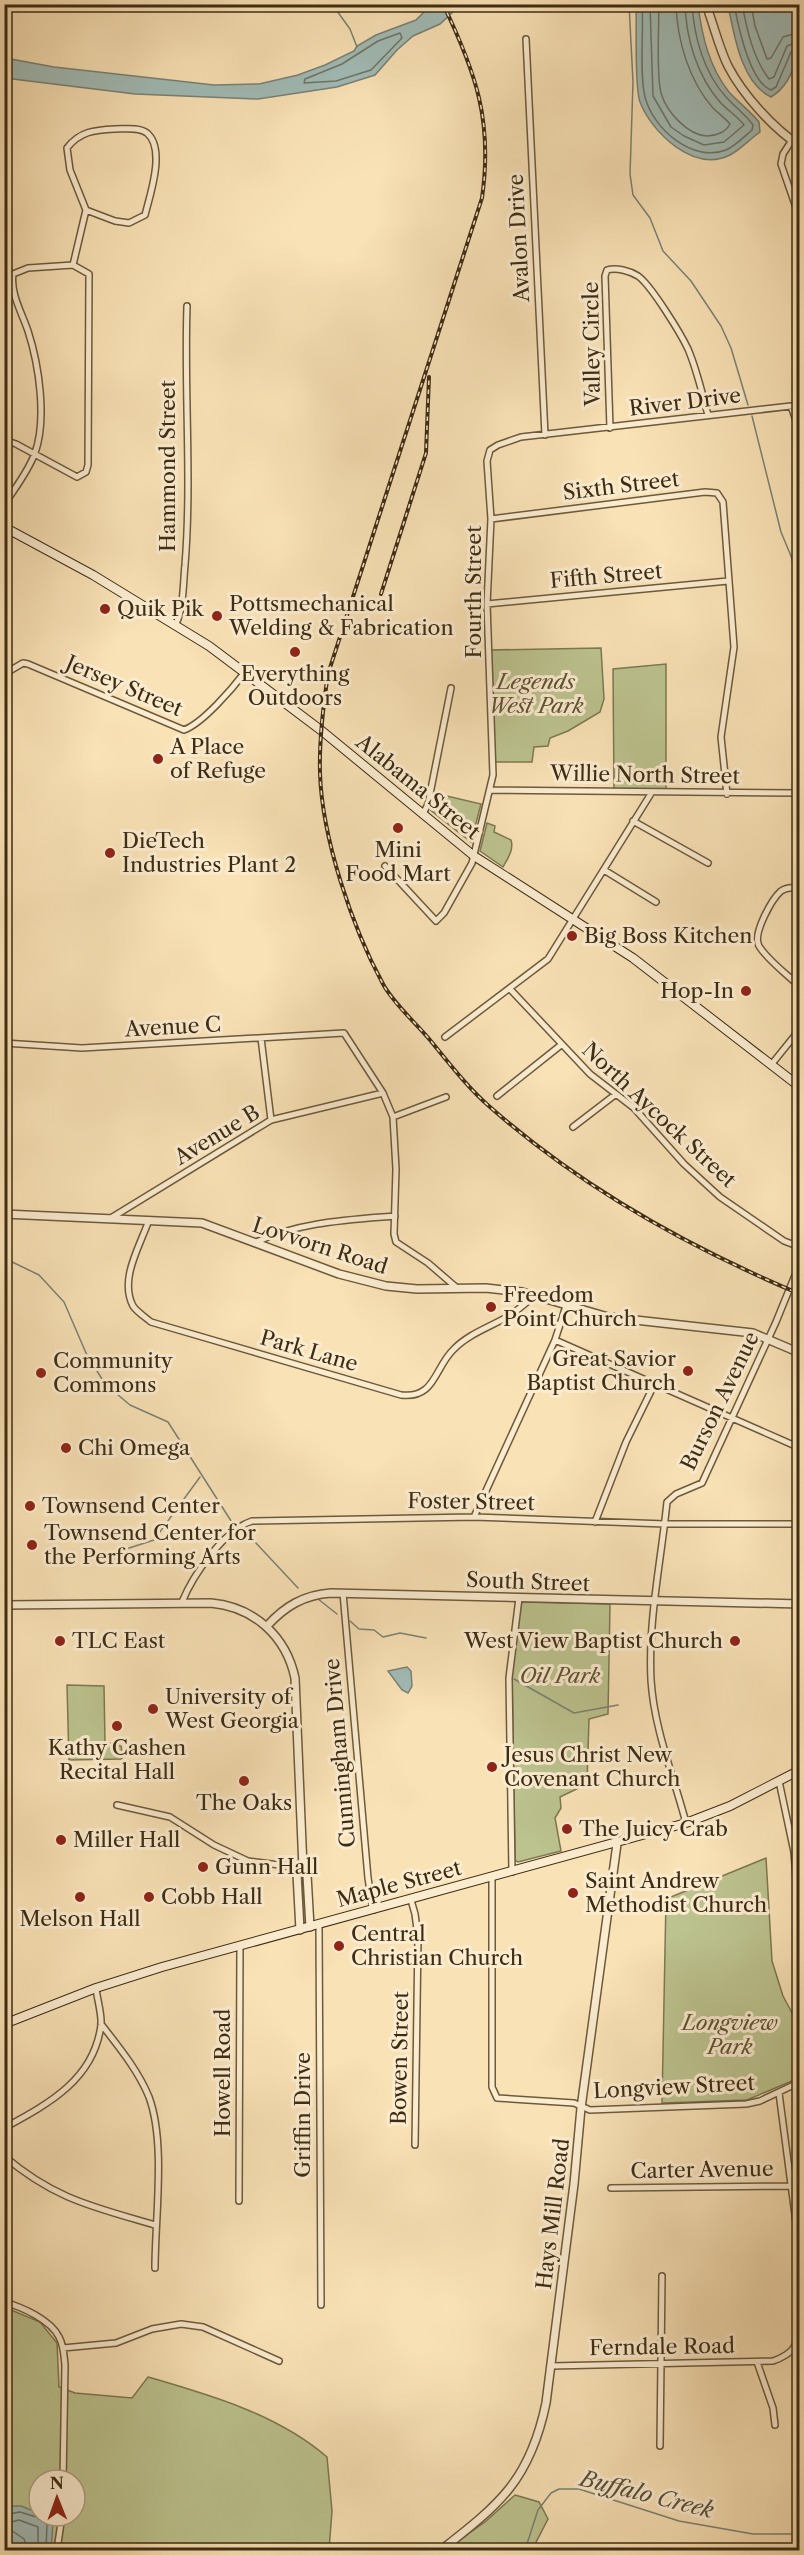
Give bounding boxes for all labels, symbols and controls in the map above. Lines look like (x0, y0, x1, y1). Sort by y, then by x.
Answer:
street label: Avalon Drive (503, 173, 534, 304)
street label: Valley Circle (578, 281, 605, 408)
street label: Hammond Street (155, 379, 180, 552)
street label: River Drive (628, 382, 742, 421)
street label: Sixth Street (561, 466, 681, 505)
street label: Fourth Street (461, 525, 486, 659)
street label: Fifth Street (549, 558, 664, 593)
place label: Pottsmechanical Welding & Fabrication (228, 591, 454, 640)
place label: Quik Pik (117, 596, 204, 621)
marker: Quik Pik (98, 602, 112, 616)
marker: Pottsmechanical Welding & Fabrication (210, 609, 224, 623)
marker: Everything Outdoors (288, 645, 302, 659)
street label: Jersey Street (59, 649, 187, 722)
place label: Everything Outdoors (241, 661, 350, 710)
park label: Legends West Park (488, 669, 584, 718)
street label: Alabama Street (351, 728, 486, 845)
place label: A Place of Refuge (169, 734, 266, 783)
marker: A Place of Refuge (151, 752, 165, 766)
street label: Willie North Street (549, 760, 741, 789)
marker: Mini Food Mart (391, 821, 405, 835)
place label: DieTech Industries Plant 2 (122, 828, 296, 877)
place label: Mini Food Mart (345, 837, 451, 886)
marker: DieTech Industries Plant 2 (103, 846, 117, 860)
place label: Big Boss Kitchen (584, 923, 752, 948)
marker: Big Boss Kitchen (565, 929, 579, 943)
place label: Hop-In (660, 978, 734, 1003)
marker: Hop-In (739, 984, 753, 998)
street label: Avenue C (123, 1011, 222, 1042)
street label: North Aycock Street (577, 1037, 742, 1193)
street label: Avenue B (169, 1099, 264, 1170)
street label: Lovvorn Road (249, 1212, 391, 1279)
place label: Freedom Point Church (503, 1282, 637, 1331)
marker: Freedom Point Church (484, 1300, 498, 1314)
street label: Park Lane (257, 1325, 361, 1376)
street label: Burson Avenue (675, 1327, 764, 1474)
place label: Great Savior Baptist Church (526, 1346, 676, 1395)
place label: Community Commons (53, 1348, 173, 1397)
marker: Great Savior Baptist Church (681, 1364, 695, 1378)
marker: Community Commons (34, 1366, 48, 1380)
place label: Chi Omega (78, 1435, 191, 1460)
marker: Chi Omega (59, 1441, 73, 1455)
street label: Foster Street (407, 1488, 535, 1515)
place label: Townsend Center (42, 1493, 220, 1518)
marker: Townsend Center (23, 1499, 37, 1513)
place label: Townsend Center for the Performing Arts (44, 1520, 256, 1569)
marker: Townsend Center for the Performing Arts (25, 1538, 39, 1552)
street label: South Street (466, 1567, 591, 1596)
place label: TLC East (72, 1628, 166, 1653)
place label: West View Baptist Church (463, 1628, 723, 1653)
marker: TLC East (53, 1634, 67, 1648)
marker: West View Baptist Church (728, 1634, 742, 1648)
street label: Cunningham Drive (319, 1657, 360, 1849)
park label: Oil Park (520, 1663, 601, 1688)
place label: University of West Georgia (164, 1684, 300, 1733)
marker: University of West Georgia (146, 1702, 160, 1716)
marker: Kathy Cashen Recital Hall (110, 1719, 124, 1733)
place label: Kathy Cashen Recital Hall (48, 1735, 186, 1784)
place label: Jesus Christ New Covenant Church (501, 1742, 680, 1791)
marker: Jesus Christ New Covenant Church (485, 1760, 499, 1774)
marker: The Oaks (237, 1774, 251, 1788)
place label: The Oaks (196, 1790, 292, 1815)
place label: The Juicy Crab (579, 1816, 728, 1841)
marker: The Juicy Crab (560, 1822, 574, 1836)
place label: Miller Hall (73, 1827, 180, 1852)
marker: Miller Hall (54, 1833, 68, 1847)
place label: Gunn Hall (215, 1854, 318, 1879)
street label: Maple Street (334, 1855, 465, 1912)
marker: Gunn Hall (196, 1860, 210, 1874)
place label: Saint Andrew Methodist Church (585, 1868, 767, 1917)
place label: Cobb Hall (161, 1884, 262, 1909)
marker: Saint Andrew Methodist Church (566, 1886, 580, 1900)
marker: Melson Hall (73, 1890, 87, 1904)
marker: Cobb Hall (142, 1890, 156, 1904)
place label: Melson Hall (20, 1906, 140, 1931)
place label: Central Christian Church (351, 1921, 523, 1970)
marker: Central Christian Church (332, 1939, 346, 1953)
street label: Bowen Street (386, 1990, 413, 2125)
street label: Howell Road (210, 2009, 235, 2137)
park label: Longview Park (680, 2010, 778, 2059)
street label: Griffin Drive (290, 2052, 315, 2178)
street label: Longview Street (592, 2070, 756, 2103)
street label: Hays Mill Road (531, 2137, 574, 2291)
street label: Carter Avenue (630, 2156, 774, 2183)
street label: Ferndale Road (589, 2333, 735, 2360)
water label: Buffalo Creek (575, 2464, 717, 2524)
north arrow (27, 2468, 87, 2528)
text: N (50, 2473, 64, 2493)

